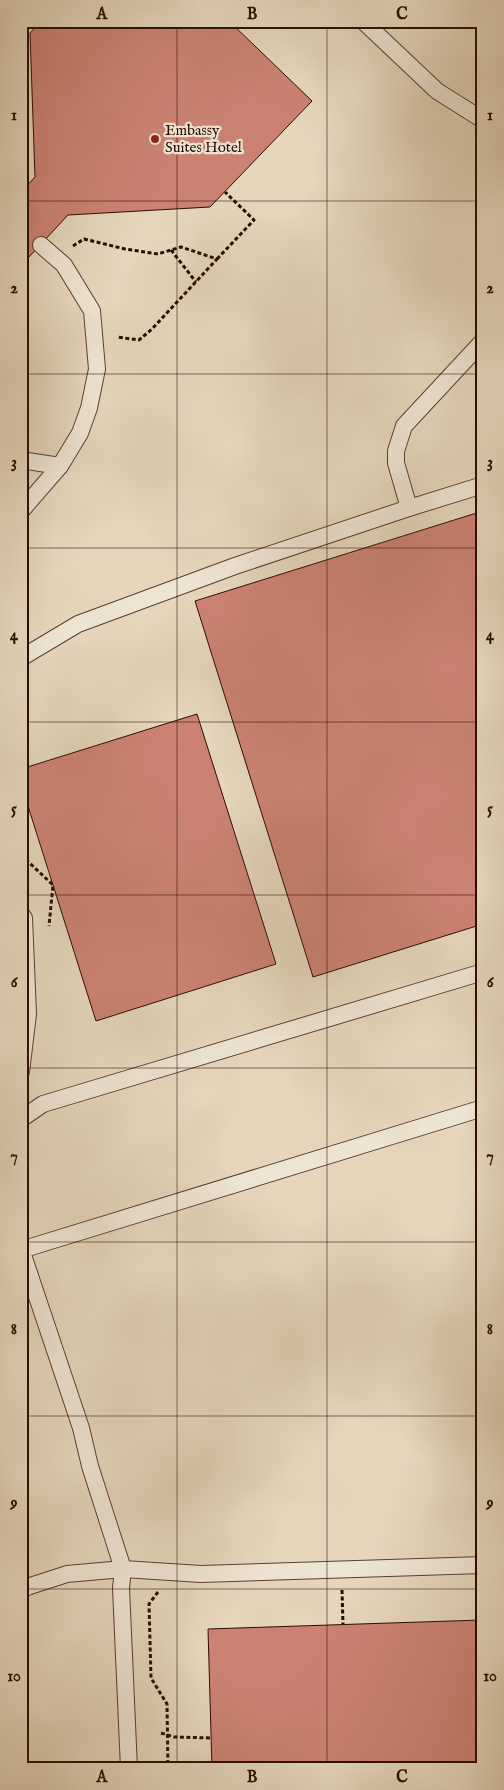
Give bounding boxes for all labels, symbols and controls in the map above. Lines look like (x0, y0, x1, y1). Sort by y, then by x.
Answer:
text: A (96, 5, 109, 25)
text: B (247, 5, 258, 25)
text: C (396, 5, 408, 25)
text: 1 (11, 106, 17, 126)
text: 1 (487, 106, 493, 126)
place label: Embassy Suites Hotel (165, 121, 243, 157)
marker: Embassy Suites Hotel (149, 133, 161, 145)
text: 2 (10, 279, 18, 299)
text: 2 (486, 279, 494, 299)
text: 3 (11, 453, 17, 473)
text: 3 (487, 453, 493, 473)
text: 4 (10, 626, 19, 646)
text: 4 (486, 626, 495, 646)
text: 5 (11, 800, 17, 820)
text: 5 (487, 800, 493, 820)
text: 6 (11, 973, 19, 993)
text: 6 (487, 973, 495, 993)
text: 7 (10, 1147, 18, 1167)
text: 7 (486, 1147, 494, 1167)
text: 8 (11, 1320, 17, 1340)
text: 8 (487, 1320, 493, 1340)
text: 9 (10, 1494, 18, 1514)
text: 9 (486, 1494, 494, 1514)
text: 10 (7, 1667, 21, 1687)
text: 10 (483, 1667, 497, 1687)
text: A (96, 1768, 109, 1788)
text: B (247, 1768, 258, 1788)
text: C (396, 1768, 408, 1788)

